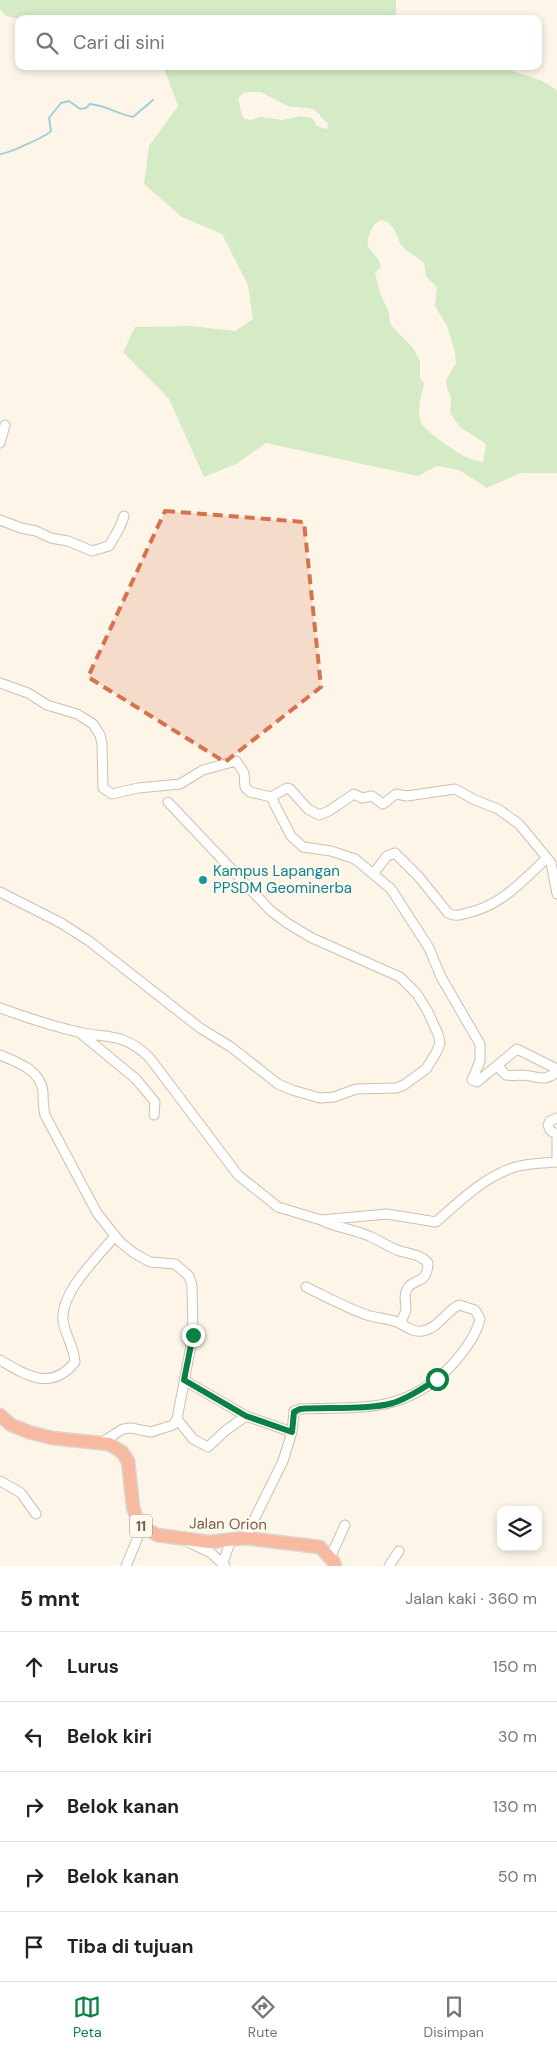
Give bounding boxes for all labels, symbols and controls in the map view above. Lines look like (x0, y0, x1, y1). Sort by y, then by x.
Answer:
search box (15, 15, 542, 70)
icon: search (33, 29, 61, 57)
text: Cari di sini (73, 30, 165, 55)
place label: Kampus Lapangan PPSDM Geominerba (213, 861, 352, 898)
marker: Kampus Lapangan PPSDM Geominerba (197, 874, 209, 886)
route end (182, 1324, 205, 1347)
route start (426, 1368, 449, 1391)
map controls (497, 1506, 542, 1551)
button: layers (497, 1506, 542, 1551)
street label: Jalan Orion (189, 1513, 267, 1535)
road number: 11 (130, 1514, 152, 1538)
text: 5 mnt (20, 1585, 80, 1613)
text: Jalan kaki · 360 m (405, 1588, 537, 1609)
icon: ahead (20, 1653, 48, 1681)
text: Lurus (67, 1654, 119, 1679)
text: 150 m (493, 1656, 537, 1677)
icon: left (20, 1723, 48, 1751)
text: Belok kiri (67, 1724, 152, 1749)
text: 30 m (498, 1726, 537, 1747)
icon: right (20, 1793, 48, 1821)
text: Belok kanan (67, 1794, 179, 1819)
text: 130 m (493, 1796, 537, 1817)
icon: right (20, 1863, 48, 1891)
text: Belok kanan (67, 1864, 179, 1889)
text: 50 m (498, 1866, 537, 1887)
icon: arrive (20, 1933, 48, 1961)
text: Tiba di tujuan (67, 1934, 193, 1959)
tab: Peta (73, 1993, 102, 2041)
tab: Rute (248, 1993, 277, 2041)
tab: Disimpan (424, 1993, 484, 2041)

